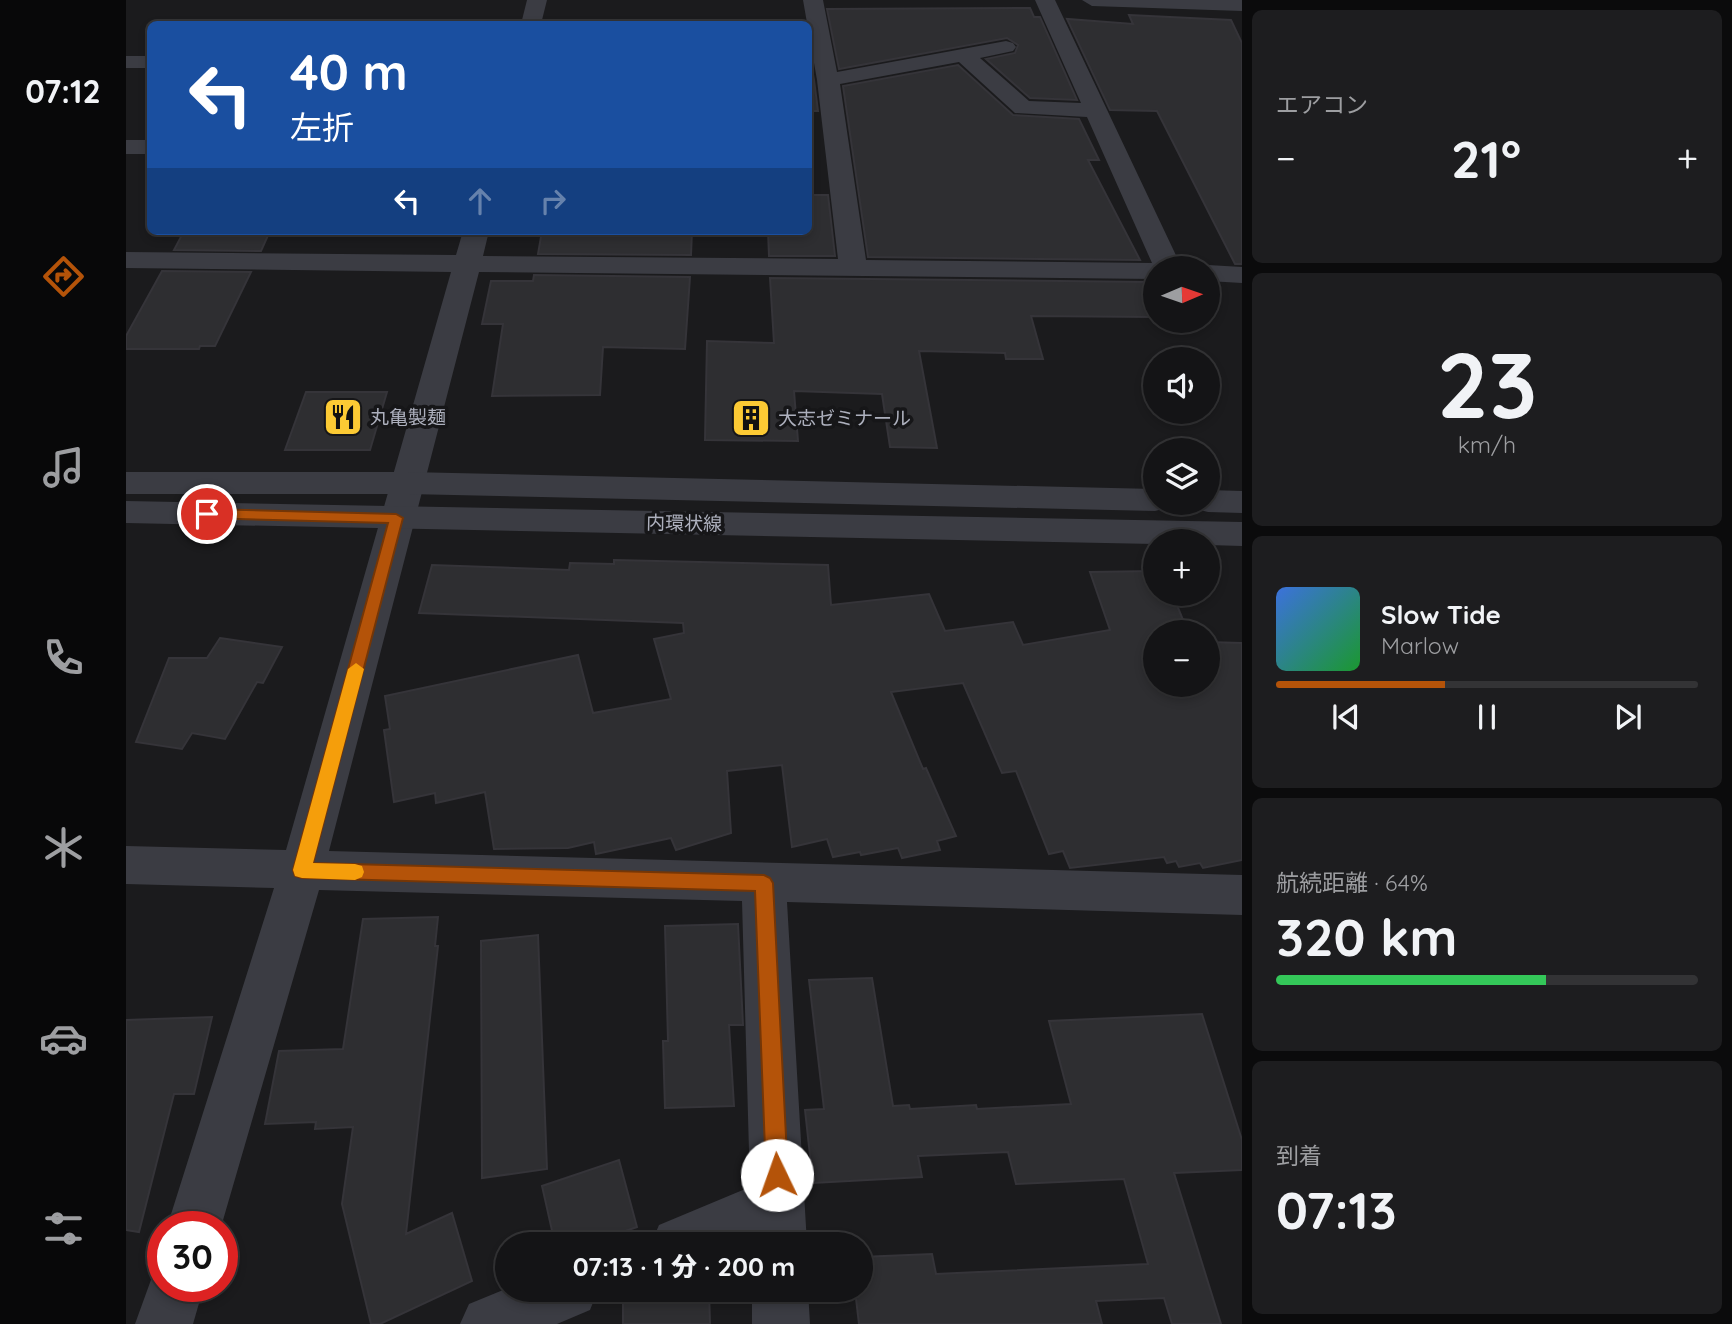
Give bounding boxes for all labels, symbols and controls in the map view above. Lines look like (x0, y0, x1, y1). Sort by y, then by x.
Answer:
text: 40 m (290, 41, 408, 102)
icon: left (175, 49, 266, 140)
text: 07:12 (25, 71, 101, 111)
text: エアコン (1276, 90, 1368, 119)
text: 左折 (290, 107, 354, 147)
text: 21° (1451, 126, 1521, 191)
text: − (1276, 134, 1296, 182)
text: + (1677, 134, 1698, 182)
icon: left (388, 182, 426, 220)
icon: ahead (461, 182, 499, 220)
icon: right (534, 182, 572, 220)
icon: directions (39, 252, 88, 301)
north arrow (1143, 256, 1220, 332)
map controls (1143, 256, 1220, 697)
text: 23 (1437, 327, 1537, 441)
button: sound (1143, 347, 1220, 424)
restaurant icon: 丸亀製麺 (322, 396, 364, 438)
building icon: 大志ゼミナール (730, 397, 772, 439)
place label: 丸亀製麺 (370, 405, 446, 429)
place label: 大志ゼミナール (778, 406, 911, 430)
text: km/h (1458, 430, 1516, 459)
button: layers (1143, 438, 1220, 515)
icon: music (39, 443, 88, 492)
pin (177, 484, 237, 544)
icon: arrive (188, 495, 226, 533)
street label: 内環状線 (646, 510, 722, 536)
button: + (1143, 529, 1220, 606)
text: Slow Tide (1381, 598, 1501, 631)
button: − (1143, 620, 1220, 697)
text: Marlow (1381, 631, 1459, 660)
icon: phone (39, 633, 88, 682)
icon: previous (1327, 698, 1365, 736)
icon: pause (1468, 698, 1506, 736)
icon: next (1609, 698, 1647, 736)
icon: climate (39, 823, 88, 872)
text: 航続距離 · 64% (1276, 868, 1428, 897)
text: 320 km (1276, 904, 1458, 969)
icon: car (39, 1014, 88, 1063)
position arrow (740, 1138, 814, 1212)
text: 到着 (1276, 1141, 1322, 1170)
text: 07:13 (1276, 1177, 1397, 1242)
icon: filters (39, 1204, 88, 1253)
speed limit sign: 30 (147, 1211, 238, 1302)
text: 07:13 · 1 分 · 200 m (573, 1250, 795, 1283)

